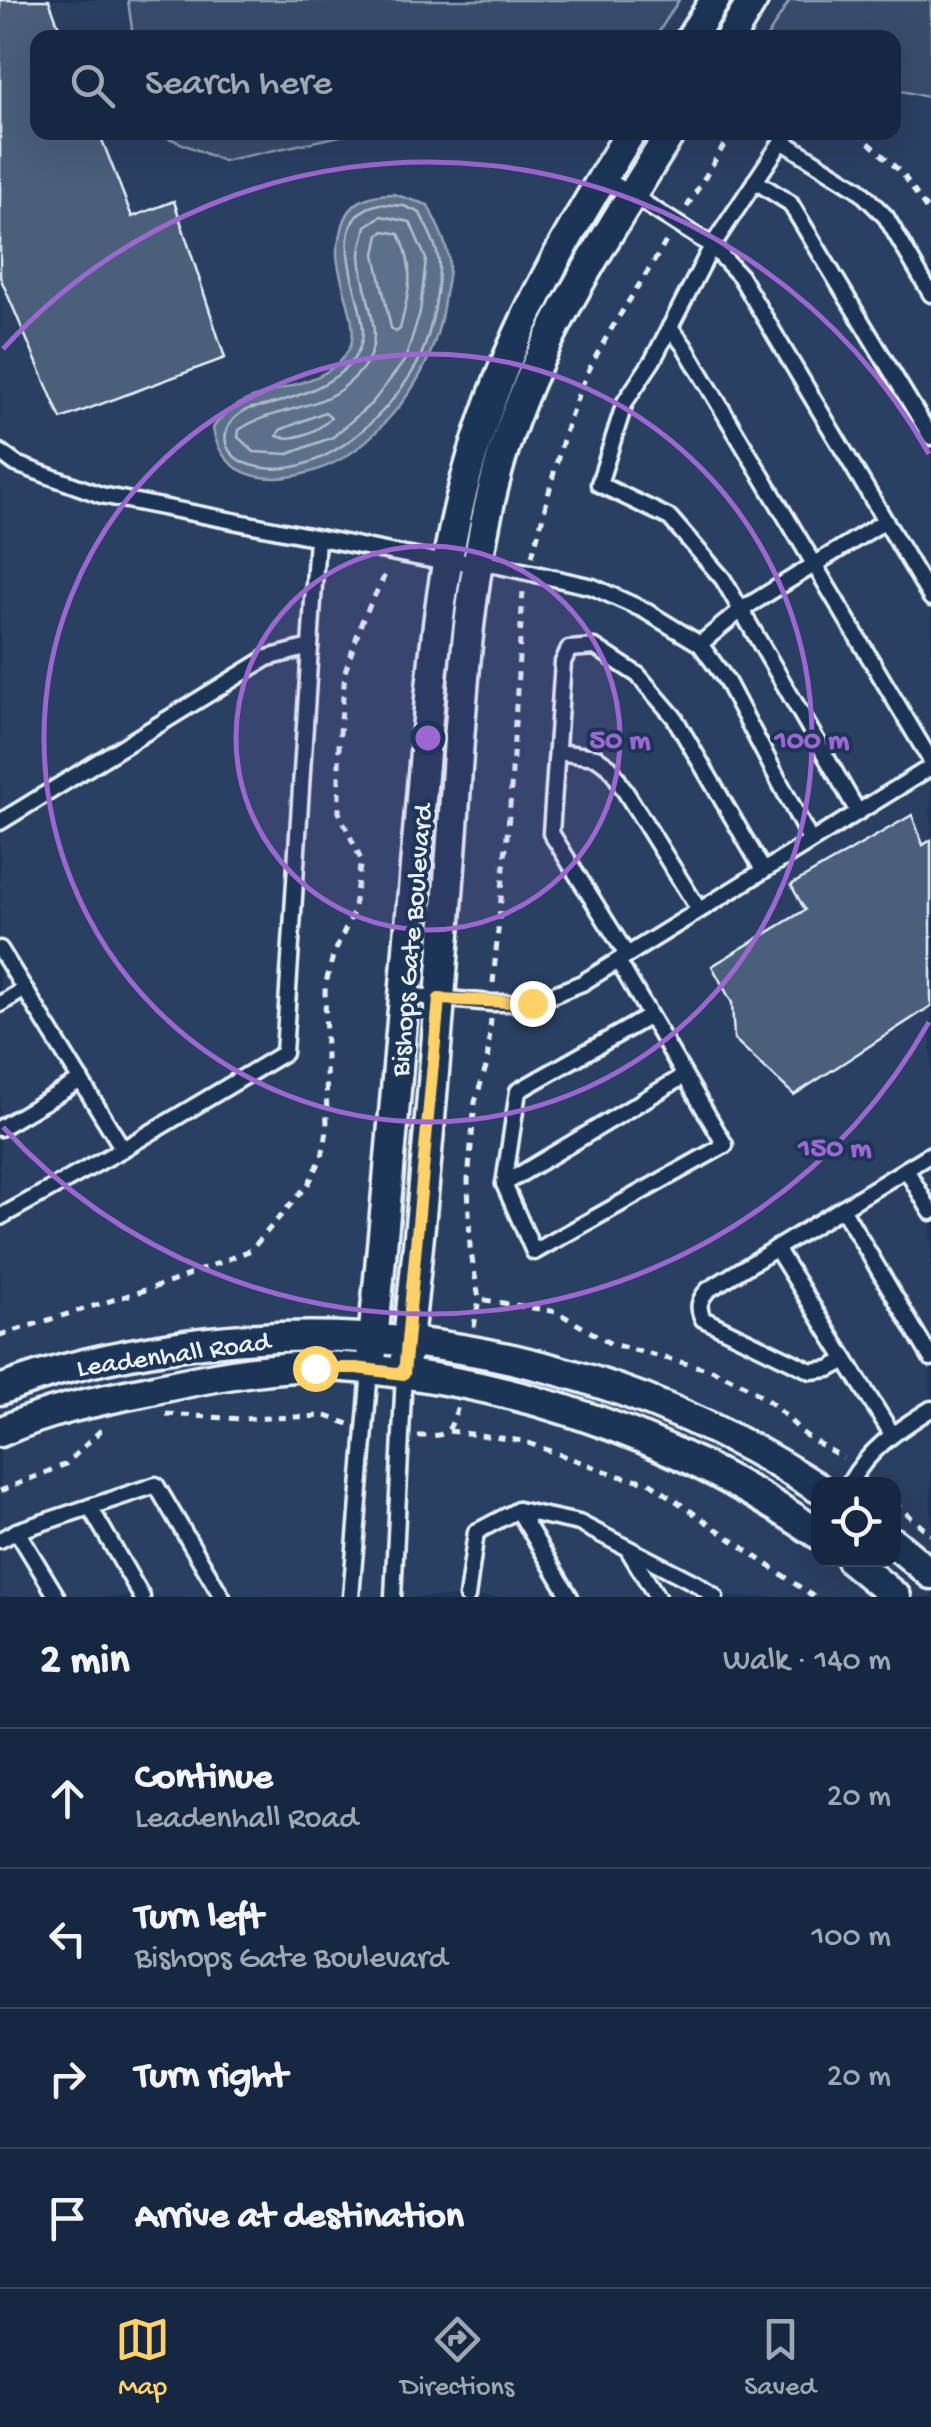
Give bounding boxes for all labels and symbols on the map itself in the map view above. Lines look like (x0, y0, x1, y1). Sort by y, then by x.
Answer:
centre of rings (410, 720, 446, 756)
text: 50 m (589, 725, 651, 760)
text: 100 m (774, 725, 850, 760)
street label: Bishops Gate Boulevard (385, 800, 442, 1079)
route end (510, 981, 556, 1027)
text: 150 m (797, 1133, 872, 1168)
street label: Leadenhall Road (75, 1326, 275, 1386)
route start (293, 1346, 339, 1392)

